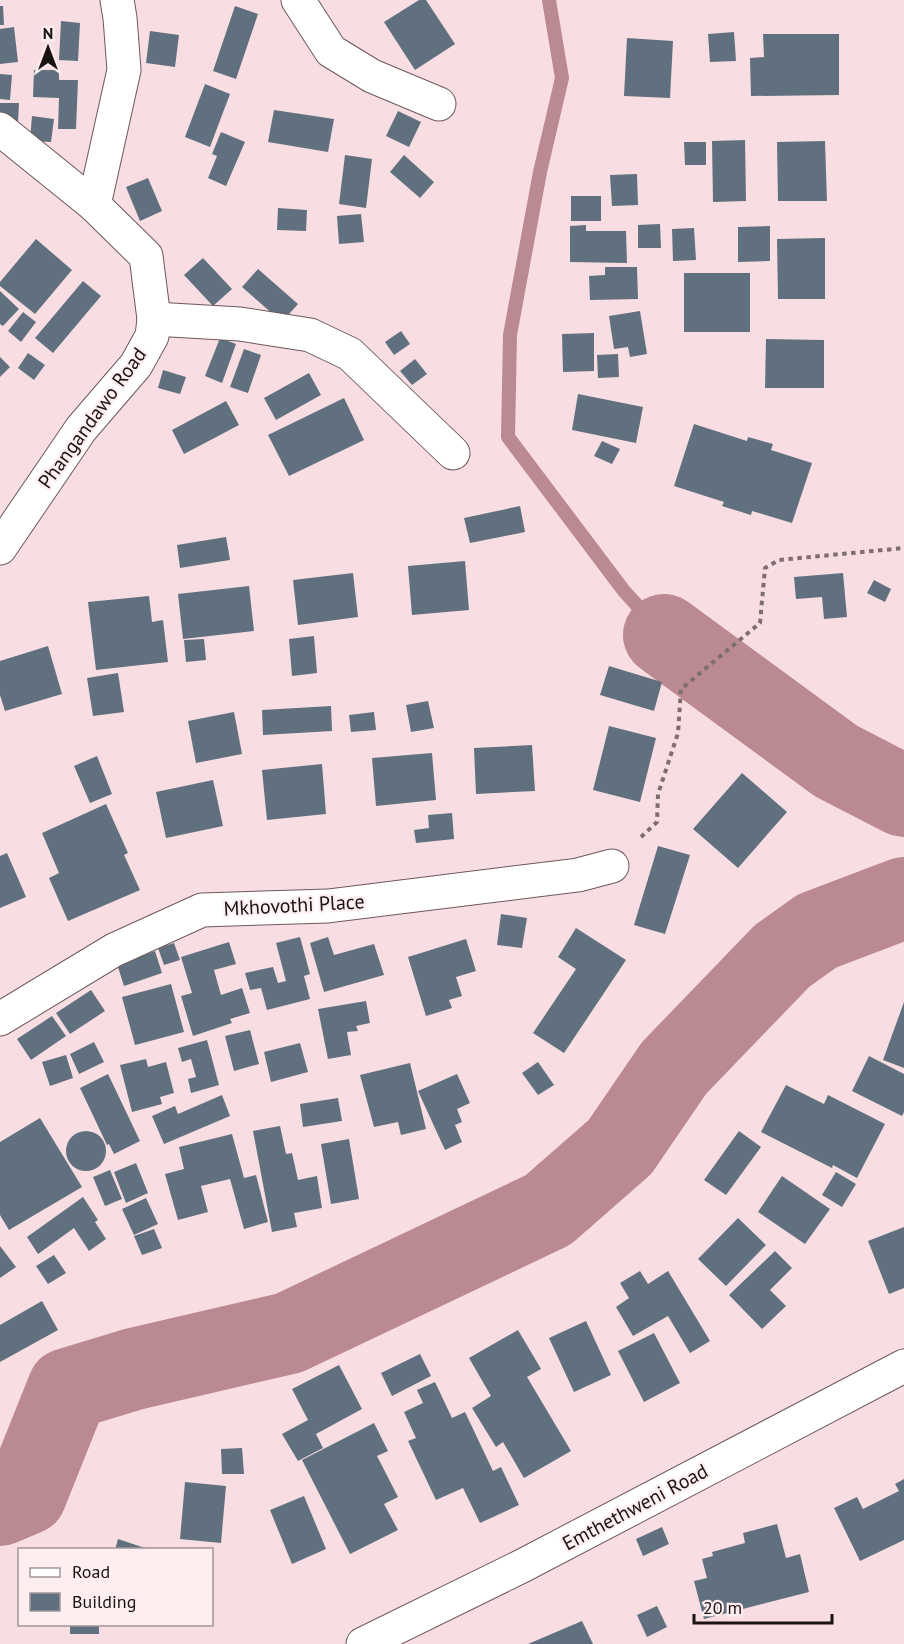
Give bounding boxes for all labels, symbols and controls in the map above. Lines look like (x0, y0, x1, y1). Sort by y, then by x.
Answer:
north arrow (18, 18, 78, 78)
text: N (43, 23, 53, 43)
street label: Phangandawo Road (32, 342, 152, 494)
street label: Mkhovothi Place (223, 888, 365, 922)
street label: Emthethweni Road (558, 1458, 712, 1556)
legend (18, 1548, 213, 1626)
text: Road (72, 1560, 110, 1583)
scale bar (694, 1587, 832, 1625)
text: Building (72, 1590, 136, 1613)
text: 20 m (703, 1596, 742, 1619)

